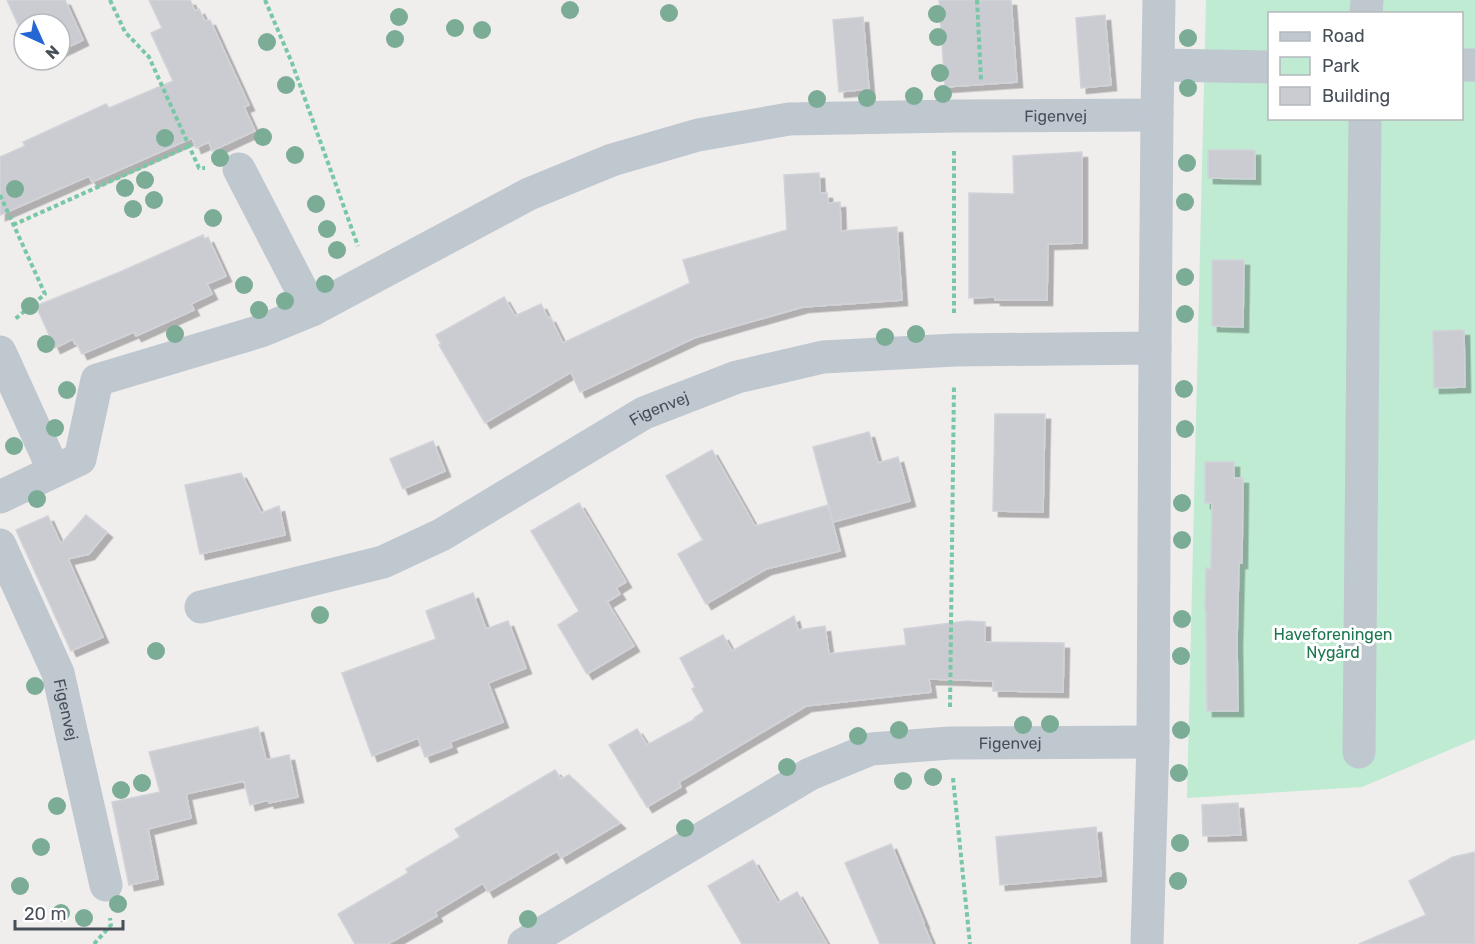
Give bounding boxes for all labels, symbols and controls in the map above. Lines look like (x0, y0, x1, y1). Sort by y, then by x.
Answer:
north arrow (12, 12, 72, 72)
legend (1268, 12, 1463, 120)
text: Road (1322, 25, 1365, 47)
text: N (41, 41, 63, 63)
text: Park (1322, 55, 1360, 77)
text: Building (1322, 85, 1390, 107)
street label: Figenvej (1024, 106, 1087, 126)
street label: Figenvej (626, 388, 692, 430)
park label: Haveforeningen Nygård (1273, 625, 1393, 662)
street label: Figenvej (50, 677, 82, 742)
street label: Figenvej (979, 734, 1042, 753)
scale bar (15, 893, 123, 931)
text: 20 m (24, 903, 66, 925)

